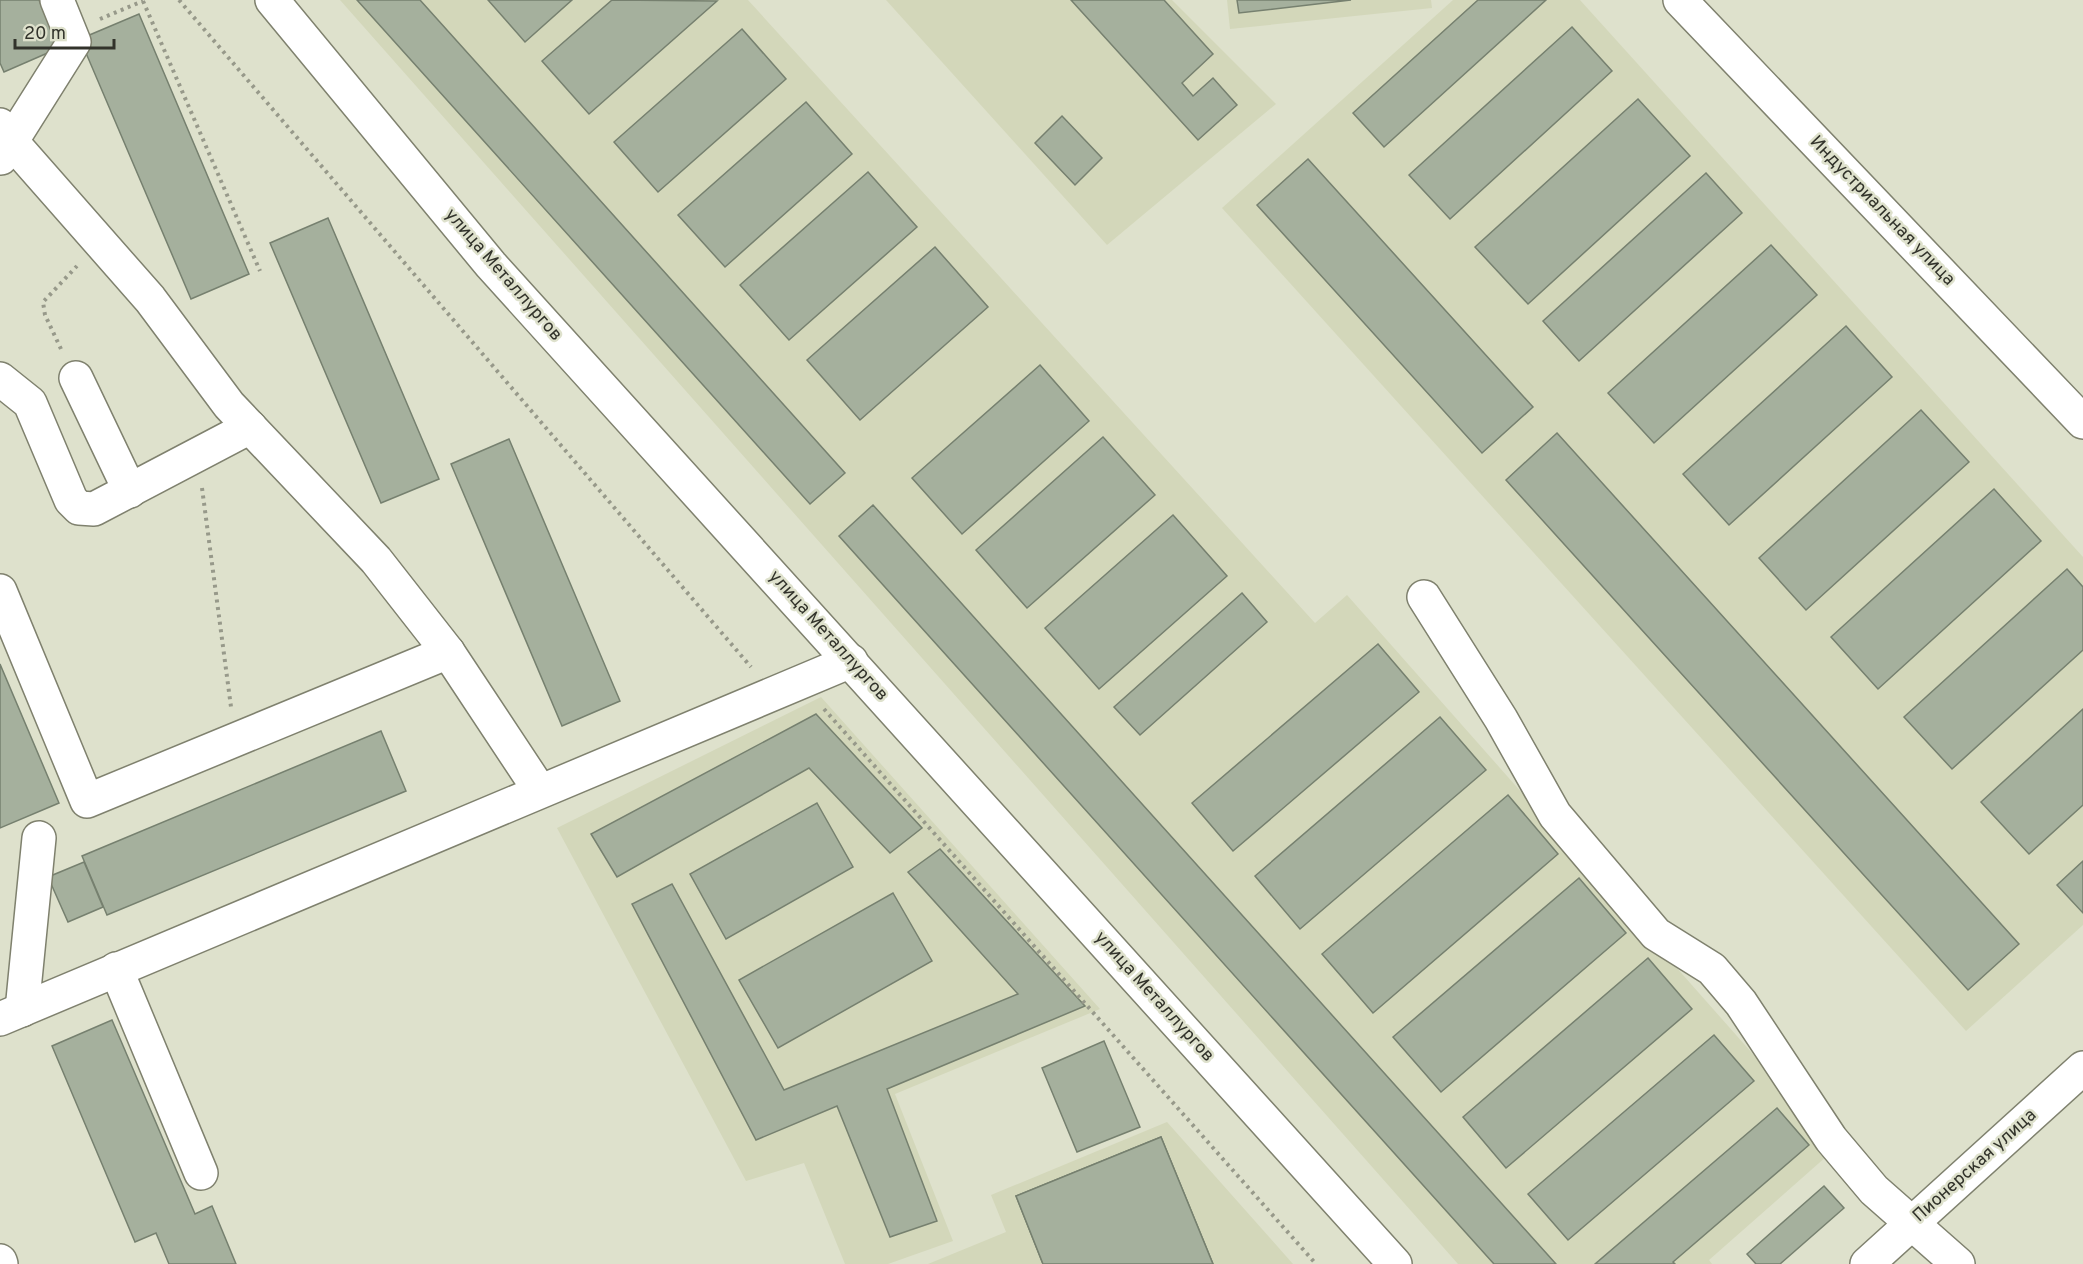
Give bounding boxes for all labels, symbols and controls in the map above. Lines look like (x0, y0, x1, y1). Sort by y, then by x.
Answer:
scale bar (15, 12, 114, 50)
text: 20 m (24, 23, 66, 46)
street label: Индустриальная улица (1804, 131, 1960, 291)
street label: улица Металлургов (439, 204, 567, 346)
street label: улица Металлургов (763, 566, 893, 706)
street label: улица Металлургов (1089, 927, 1219, 1067)
street label: Пионерская улица (1908, 1104, 2042, 1228)

